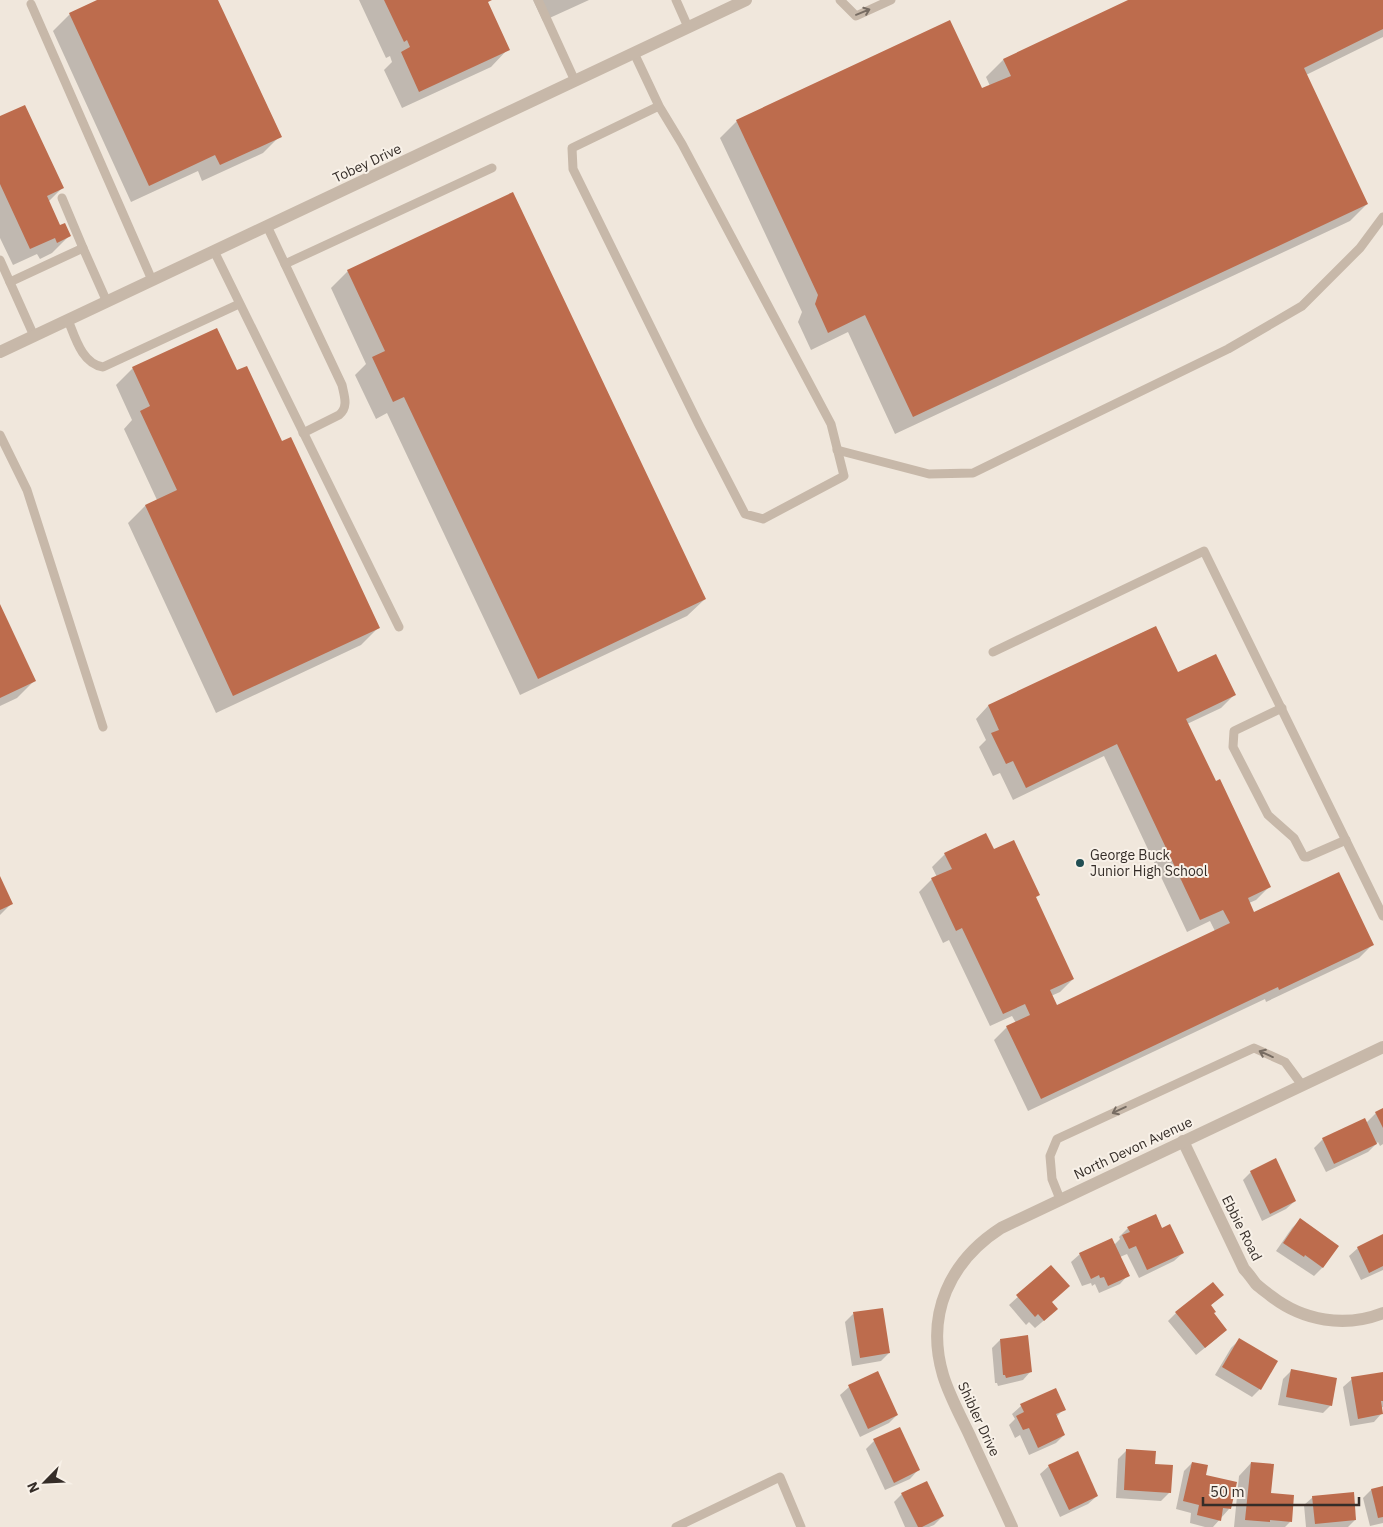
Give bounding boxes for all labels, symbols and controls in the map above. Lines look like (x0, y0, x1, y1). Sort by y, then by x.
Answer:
one-way arrow (856, 7, 871, 16)
street label: Tobey Drive (330, 139, 404, 187)
place label: George Buck Junior High School (1090, 846, 1208, 880)
marker: George Buck Junior High School (1074, 857, 1086, 869)
one-way arrow (1259, 1048, 1274, 1058)
one-way arrow (1112, 1106, 1127, 1116)
street label: North Devon Avenue (1071, 1113, 1195, 1183)
street label: Ebbie Road (1218, 1192, 1266, 1264)
street label: Shibler Drive (954, 1379, 1004, 1459)
north arrow (20, 1457, 70, 1507)
scale bar (1203, 1474, 1359, 1506)
text: N (23, 1479, 43, 1496)
text: 50 m (1210, 1482, 1245, 1501)

